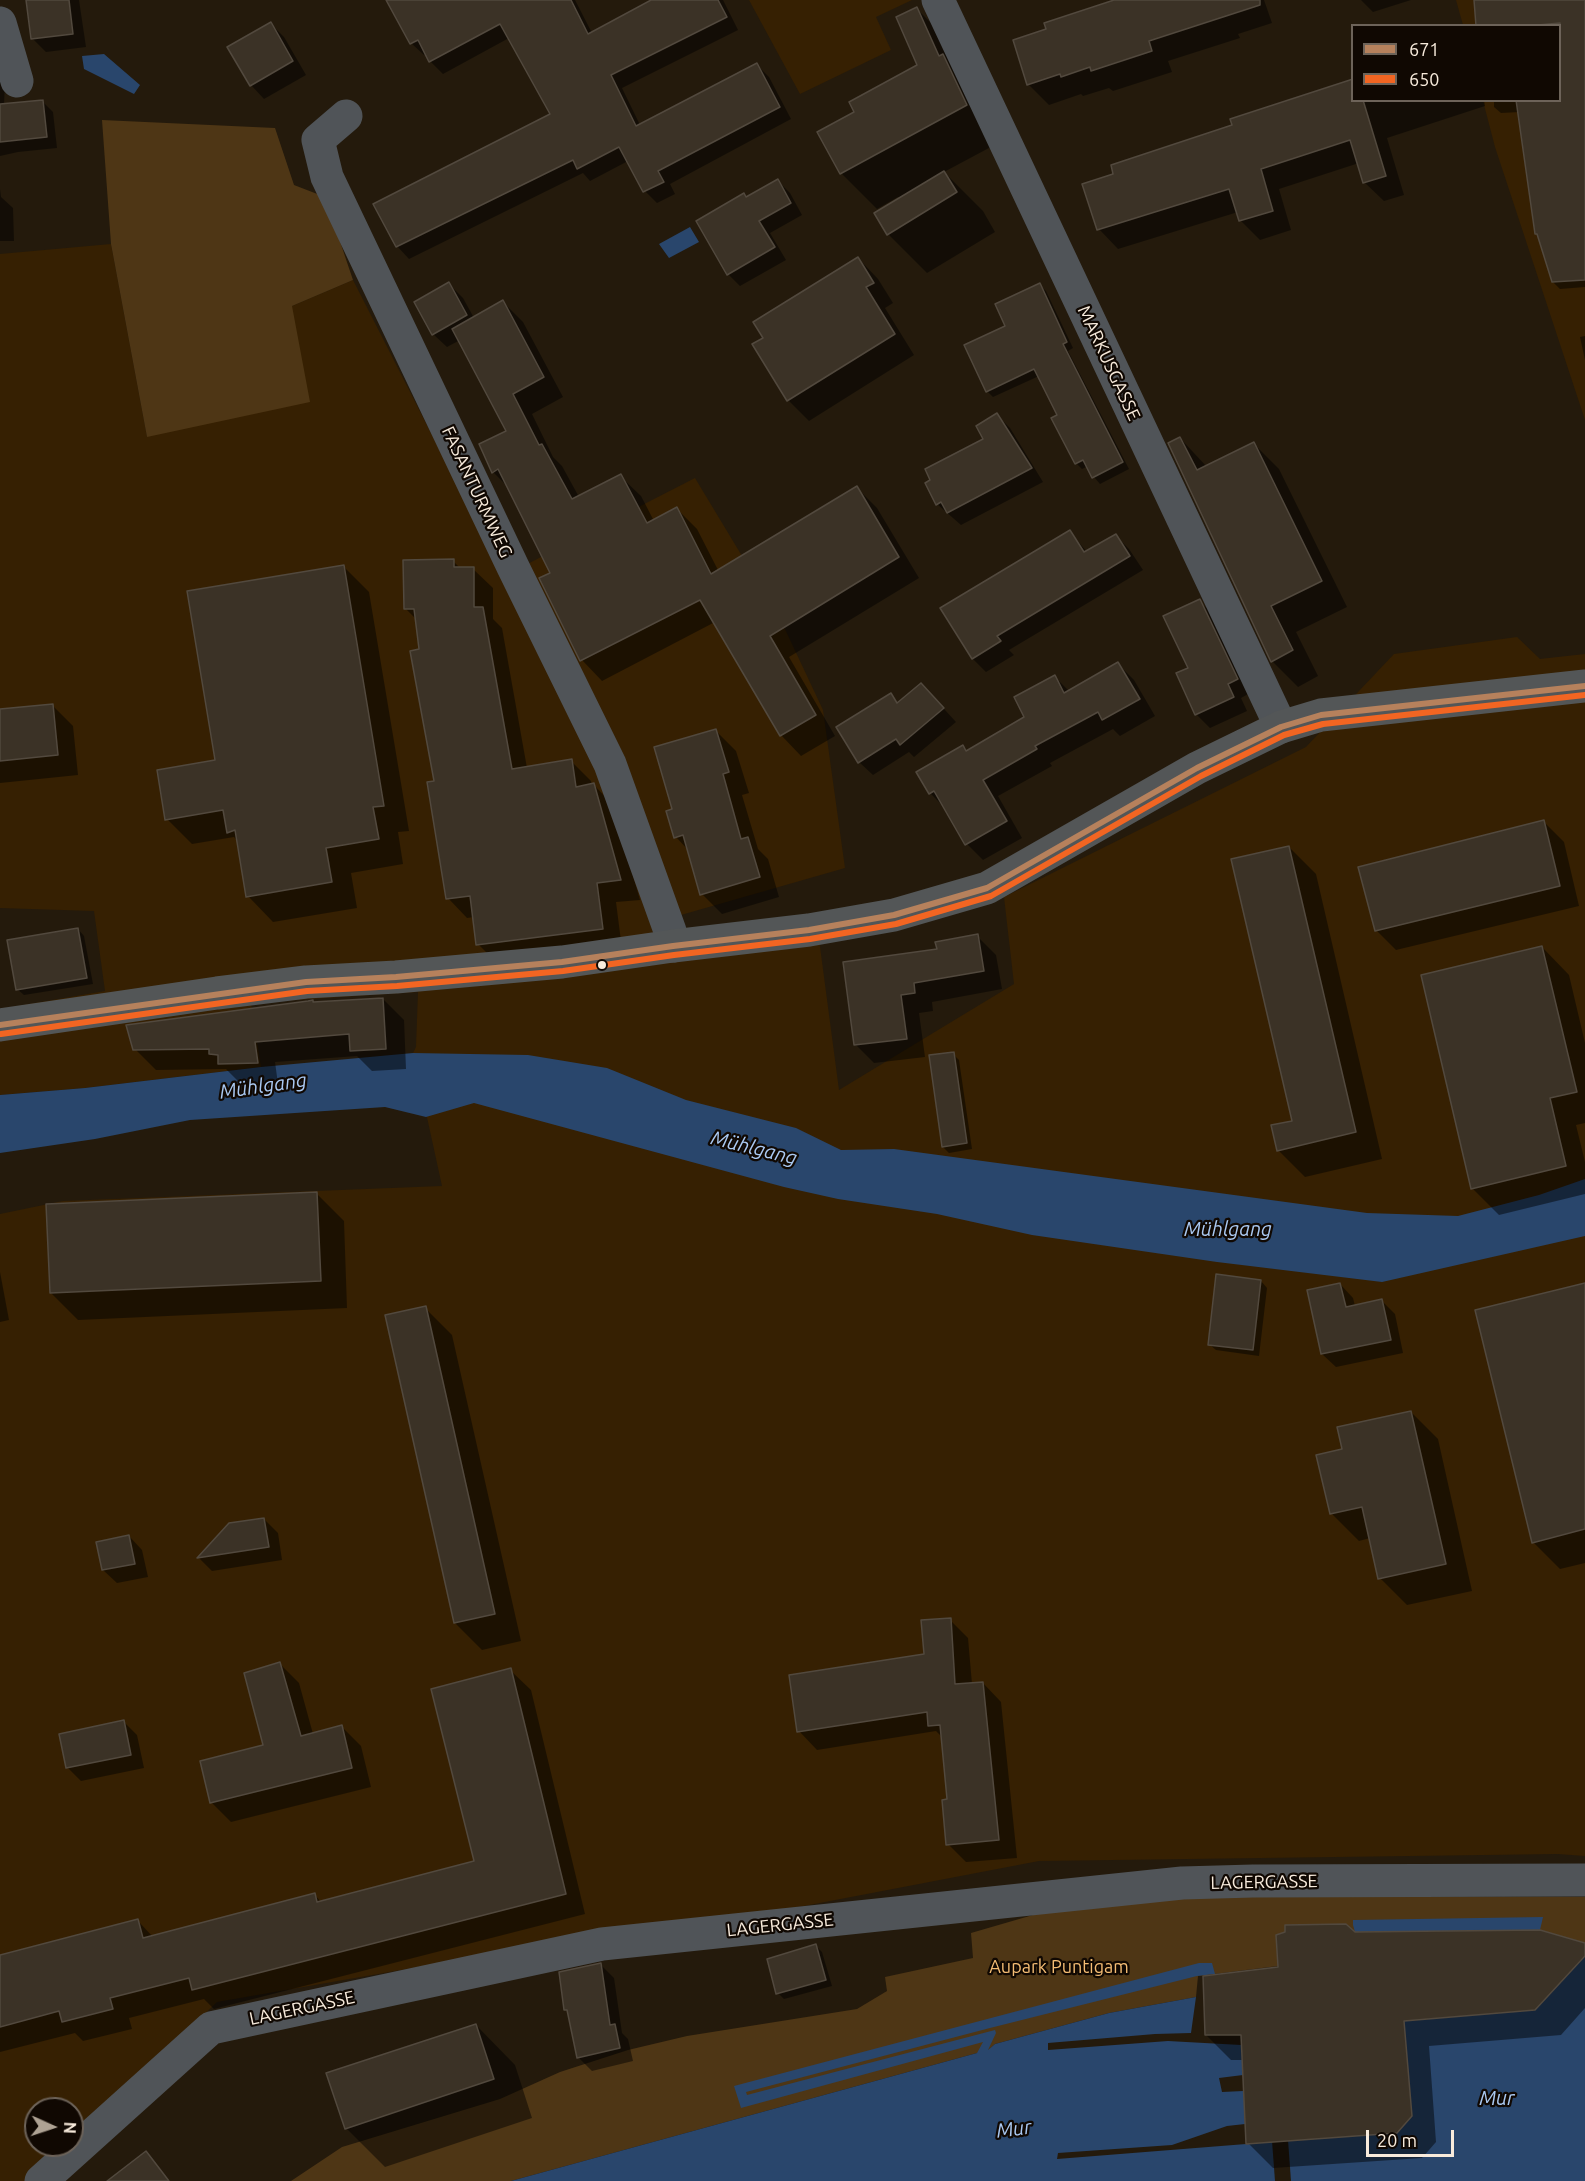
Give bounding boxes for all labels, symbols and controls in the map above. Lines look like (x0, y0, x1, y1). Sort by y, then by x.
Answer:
legend (1351, 24, 1561, 102)
text: 671 (1409, 39, 1439, 59)
text: 650 (1409, 69, 1439, 89)
street label: MARKUSGASSE (1073, 302, 1145, 424)
street label: FASANTURMWEG (437, 423, 517, 561)
unlabelled marker (596, 959, 608, 971)
water label: Mühlgang (218, 1068, 308, 1104)
water label: Mühlgang (708, 1126, 800, 1170)
water label: Mühlgang (1184, 1217, 1272, 1241)
street label: LAGERGASSE (1210, 1870, 1318, 1894)
street label: LAGERGASSE (726, 1909, 834, 1941)
park label: Aupark Puntigam (989, 1956, 1129, 1978)
street label: LAGERGASSE (247, 1986, 357, 2030)
water label: Mur (1479, 2086, 1515, 2110)
north arrow (24, 2097, 84, 2157)
water label: Mur (995, 2115, 1033, 2143)
scale bar (1369, 2118, 1458, 2156)
text: N (61, 2121, 79, 2134)
text: 20 m (1377, 2130, 1417, 2150)

